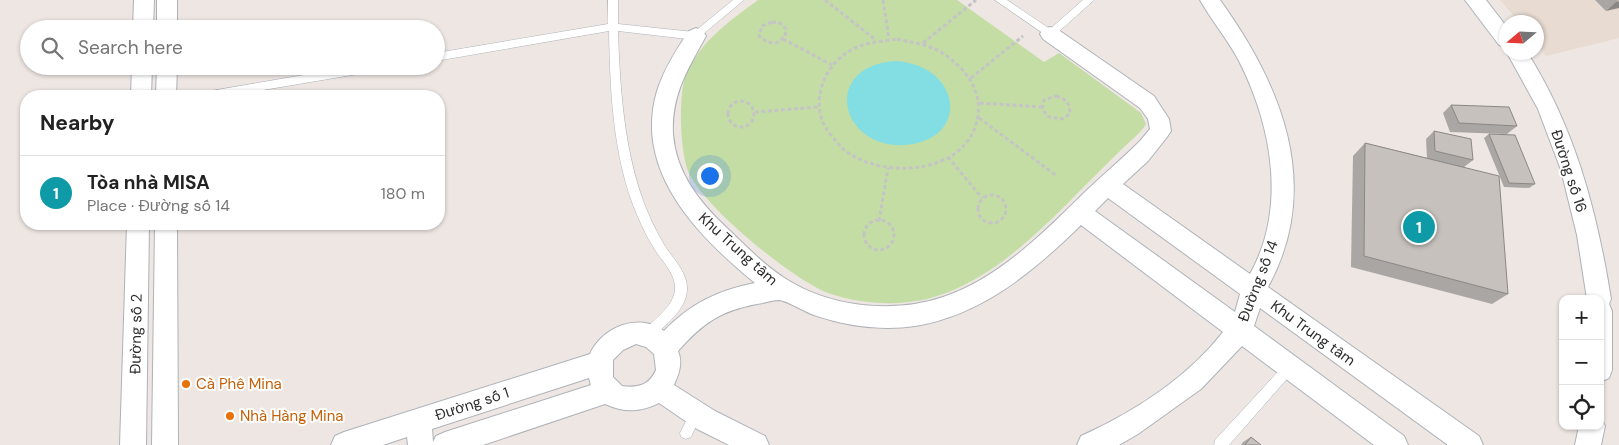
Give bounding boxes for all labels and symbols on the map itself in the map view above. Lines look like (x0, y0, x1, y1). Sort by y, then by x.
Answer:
north arrow (1499, 15, 1544, 60)
street label: Đường số 16 (1546, 127, 1592, 215)
your location (697, 163, 723, 189)
street label: Khu Trung tâm (694, 208, 782, 290)
pin: 1 (1403, 208, 1435, 246)
street label: Đường số 14 (1233, 237, 1283, 325)
street label: Đường số 2 (125, 294, 147, 374)
street label: Khu Trung tâm (1267, 296, 1359, 370)
place label: Cà Phê Mina (196, 374, 282, 394)
marker: Cà Phê Mina (180, 378, 192, 390)
street label: Đường số 1 (432, 383, 512, 425)
place label: Nhà Hàng Mina (240, 406, 343, 426)
marker: Nhà Hàng Mina (224, 410, 236, 422)

